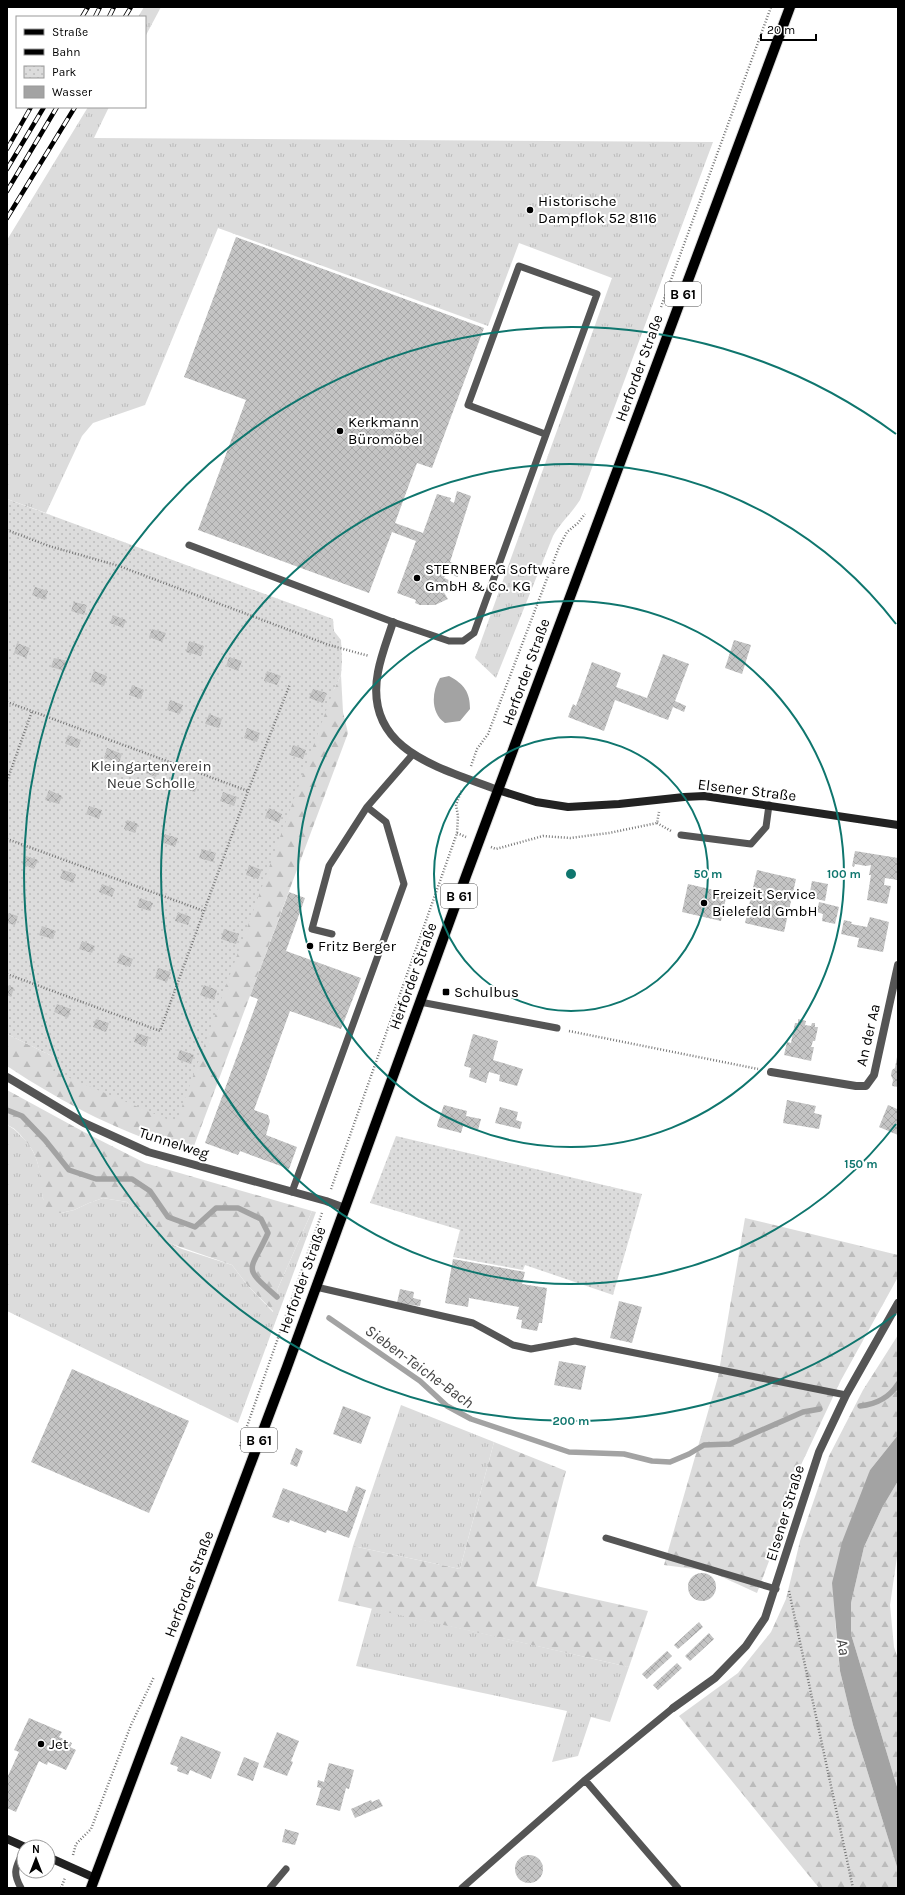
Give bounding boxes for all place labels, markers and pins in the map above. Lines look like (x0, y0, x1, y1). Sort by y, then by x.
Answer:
place label: Historische Dampflok 52 8116 (538, 192, 657, 227)
marker: Historische Dampflok 52 8116 (525, 205, 535, 215)
place label: Kerkmann Büromöbel (348, 413, 423, 448)
marker: Kerkmann Büromöbel (335, 426, 345, 436)
place label: STERNBERG Software GmbH & Co. KG (425, 560, 570, 595)
marker: STERNBERG Software GmbH & Co. KG (412, 573, 422, 583)
centre of rings (564, 867, 578, 881)
place label: Freizeit Service Bielefeld GmbH (712, 885, 818, 920)
marker: Freizeit Service Bielefeld GmbH (699, 898, 709, 908)
place label: Fritz Berger (318, 937, 396, 955)
marker: Fritz Berger (305, 941, 315, 951)
place label: Schulbus (454, 983, 519, 1001)
marker: Schulbus (441, 987, 451, 997)
place label: Jet (49, 1735, 69, 1753)
marker: Jet (36, 1739, 46, 1749)

